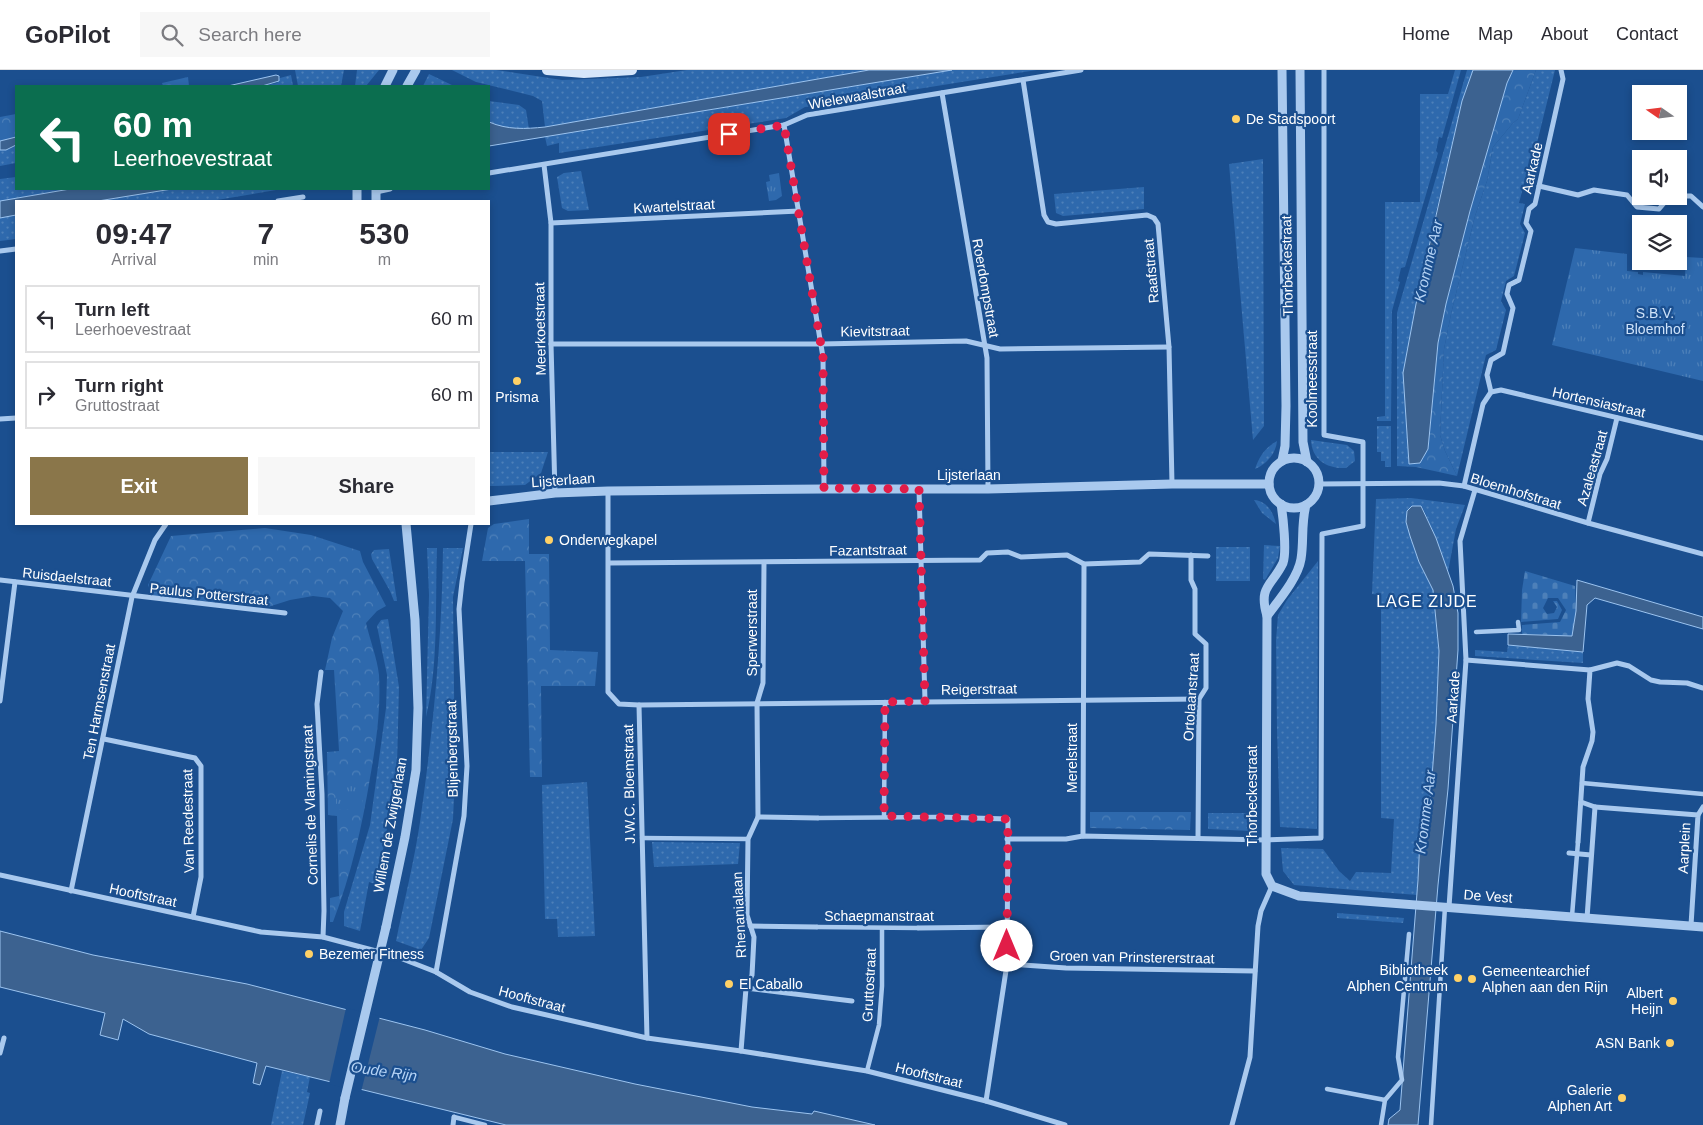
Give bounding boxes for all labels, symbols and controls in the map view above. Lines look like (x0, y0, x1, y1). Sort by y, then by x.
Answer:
search box (140, 12, 490, 57)
text: GoPilot (25, 21, 110, 48)
icon: search (158, 21, 186, 49)
text: Search here (198, 24, 302, 45)
text: Home (1402, 24, 1450, 44)
text: Map (1478, 24, 1513, 44)
text: About (1541, 24, 1588, 44)
text: Contact (1616, 24, 1678, 44)
street label: Wielewaalstraat (807, 80, 907, 112)
north arrow (1632, 85, 1688, 140)
map controls (1632, 85, 1687, 270)
icon: left (30, 105, 95, 170)
text: 60 m (113, 105, 193, 144)
place label: De Stadspoort (1246, 111, 1336, 127)
pin (708, 113, 750, 155)
marker: De Stadspoort (1230, 113, 1242, 125)
icon: arrive (715, 120, 743, 148)
street label: Aarkade (1518, 141, 1546, 195)
text: Leerhoevestraat (113, 146, 272, 171)
button: sound (1632, 150, 1687, 205)
street label: Kwartelstraat (633, 196, 715, 216)
street label: Thorbeckestraat (1278, 215, 1296, 317)
button: layers (1632, 215, 1687, 270)
text: 09:47 (96, 217, 172, 250)
text: 7 (257, 217, 274, 250)
text: 530 (359, 217, 409, 250)
water label: Kromme Aar (1410, 217, 1446, 304)
street label: Roerdompstraat (969, 237, 1003, 339)
street label: Raafstraat (1140, 238, 1162, 304)
text: Arrival (111, 251, 157, 268)
text: min (253, 251, 279, 268)
text: m (378, 251, 391, 268)
street label: Meerkoetstraat (531, 282, 549, 376)
text: Turn left (75, 299, 150, 320)
icon: left (32, 305, 60, 333)
park label: S.B.V. Bloemhof (1625, 305, 1685, 337)
text: 60 m (431, 308, 473, 329)
text: Leerhoevestraat (75, 321, 191, 338)
street label: Kievitstraat (840, 322, 910, 340)
street label: Koolmeesstraat (1304, 330, 1320, 428)
text: Turn right (75, 375, 163, 396)
marker: Prisma (511, 375, 523, 387)
icon: right (32, 381, 60, 409)
text: 60 m (431, 384, 473, 405)
street label: Hortensiastraat (1551, 384, 1647, 420)
place label: Prisma (495, 389, 539, 405)
text: Gruttostraat (75, 397, 159, 414)
street label: Azaleastraat (1574, 428, 1610, 508)
button: Exit (30, 457, 248, 515)
button: Share (258, 457, 475, 515)
street label: Lijsterlaan (937, 467, 1001, 483)
street label: Lijsterlaan (531, 470, 595, 490)
street label: Bloemhofstraat (1469, 470, 1563, 512)
place label: Onderwegkapel (559, 532, 657, 548)
marker: Onderwegkapel (543, 534, 555, 546)
street label: Fazantstraat (829, 541, 907, 559)
street label: Ruisdaelstraat (22, 564, 112, 590)
street label: Paulus Potterstraat (149, 580, 269, 608)
street label: Sperwerstraat (744, 589, 760, 677)
district label: LAGE ZIJDE (1376, 593, 1478, 610)
street label: Ten Harmsenstraat (80, 642, 118, 762)
street label: Ortolaanstraat (1180, 652, 1202, 742)
street label: Aarkade (1443, 670, 1463, 724)
street label: Reigerstraat (941, 680, 1017, 698)
street label: Blijenbergstraat (443, 700, 461, 798)
street label: Merelstraat (1064, 723, 1080, 793)
street label: J.W.C. Bloemstraat (620, 724, 638, 844)
street label: Cornelis de Vlamingstraat (299, 725, 321, 885)
street label: Thorbeckestraat (1244, 745, 1260, 847)
street label: Willem de Zwijgerlaan (370, 756, 410, 894)
water label: Kromme Aar (1411, 768, 1439, 855)
street label: Van Reedestraat (179, 769, 197, 873)
street label: Aarplein (1675, 822, 1693, 874)
street label: Rhenanialaan (729, 871, 749, 959)
street label: Hooftstraat (108, 880, 178, 910)
street label: De Vest (1463, 886, 1513, 906)
street label: Schaepmanstraat (824, 908, 934, 924)
position arrow (980, 919, 1032, 971)
place label: Bezemer Fitness (319, 946, 424, 962)
marker: Bezemer Fitness (303, 948, 315, 960)
street label: Gruttostraat (859, 948, 879, 1022)
street label: Groen van Prinstererstraat (1049, 948, 1215, 966)
place label: Bibliotheek Alphen Centrum (1347, 962, 1449, 994)
place label: Gemeentearchief Alphen aan den Rijn (1482, 963, 1608, 995)
marker: Bibliotheek Alphen Centrum (1452, 972, 1464, 984)
marker: Gemeentearchief Alphen aan den Rijn (1466, 973, 1478, 985)
place label: El Caballo (739, 976, 803, 992)
marker: El Caballo (723, 978, 735, 990)
street label: Hooftstraat (497, 982, 567, 1016)
place label: Albert Heijn (1626, 985, 1663, 1017)
marker: Albert Heijn (1667, 995, 1679, 1007)
place label: ASN Bank (1595, 1035, 1661, 1051)
marker: ASN Bank (1664, 1037, 1676, 1049)
water label: Oude Rijn (350, 1058, 418, 1084)
street label: Hooftstraat (894, 1059, 964, 1091)
place label: Galerie Alphen Art (1547, 1082, 1612, 1114)
marker: Galerie Alphen Art (1616, 1092, 1628, 1104)

